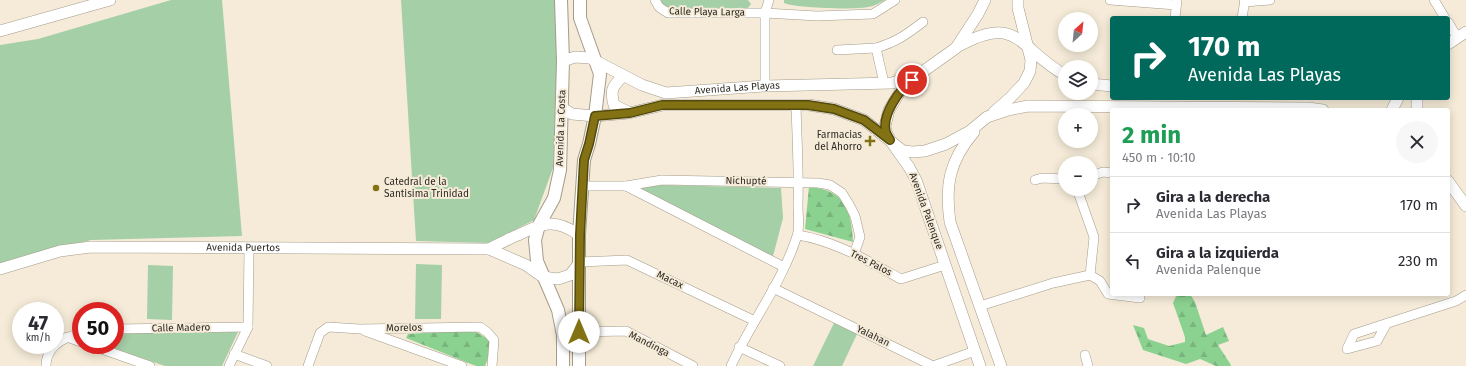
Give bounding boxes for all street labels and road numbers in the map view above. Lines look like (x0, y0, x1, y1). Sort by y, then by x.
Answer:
street label: Calle Playa Larga (669, 5, 745, 19)
street label: Avenida Las Playas (694, 80, 780, 97)
street label: Avenida La Costa (554, 89, 568, 167)
street label: Avenida Palenque (907, 171, 945, 251)
street label: Nichupté (725, 175, 767, 187)
street label: Avenida Puertos (206, 242, 280, 254)
street label: Tres Palos (848, 247, 894, 279)
street label: Macax (655, 268, 685, 292)
street label: Calle Madero (151, 321, 211, 335)
street label: Morelos (386, 322, 422, 334)
street label: Yalahan (854, 323, 892, 349)
street label: Mandinga (627, 329, 671, 359)

